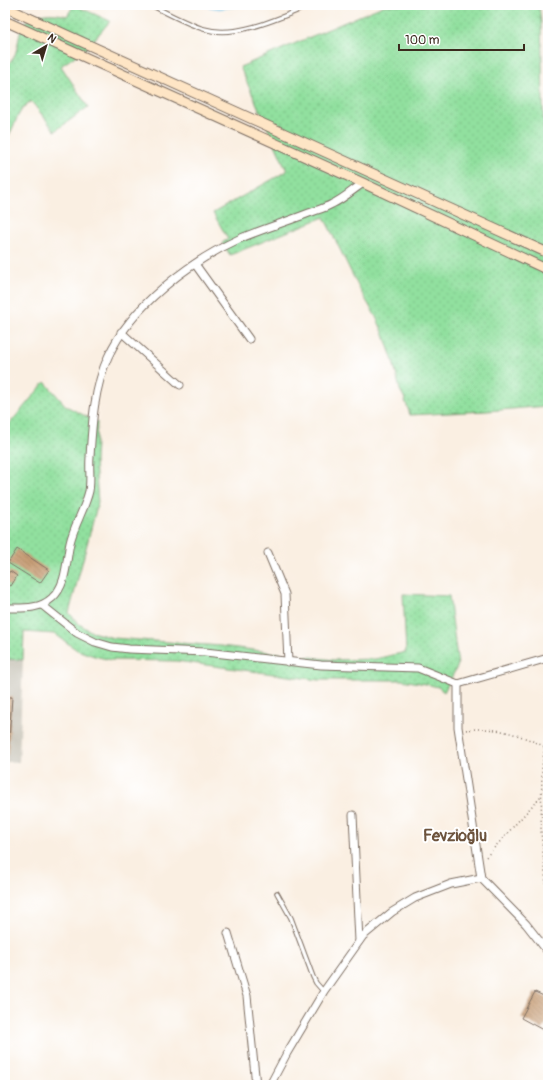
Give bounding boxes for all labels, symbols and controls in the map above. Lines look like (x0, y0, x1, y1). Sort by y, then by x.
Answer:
north arrow (26, 26, 66, 66)
scale bar (399, 26, 524, 52)
text: N (45, 31, 59, 46)
text: 100 m (405, 33, 440, 48)
district label: Fevzioğlu (423, 826, 487, 846)

